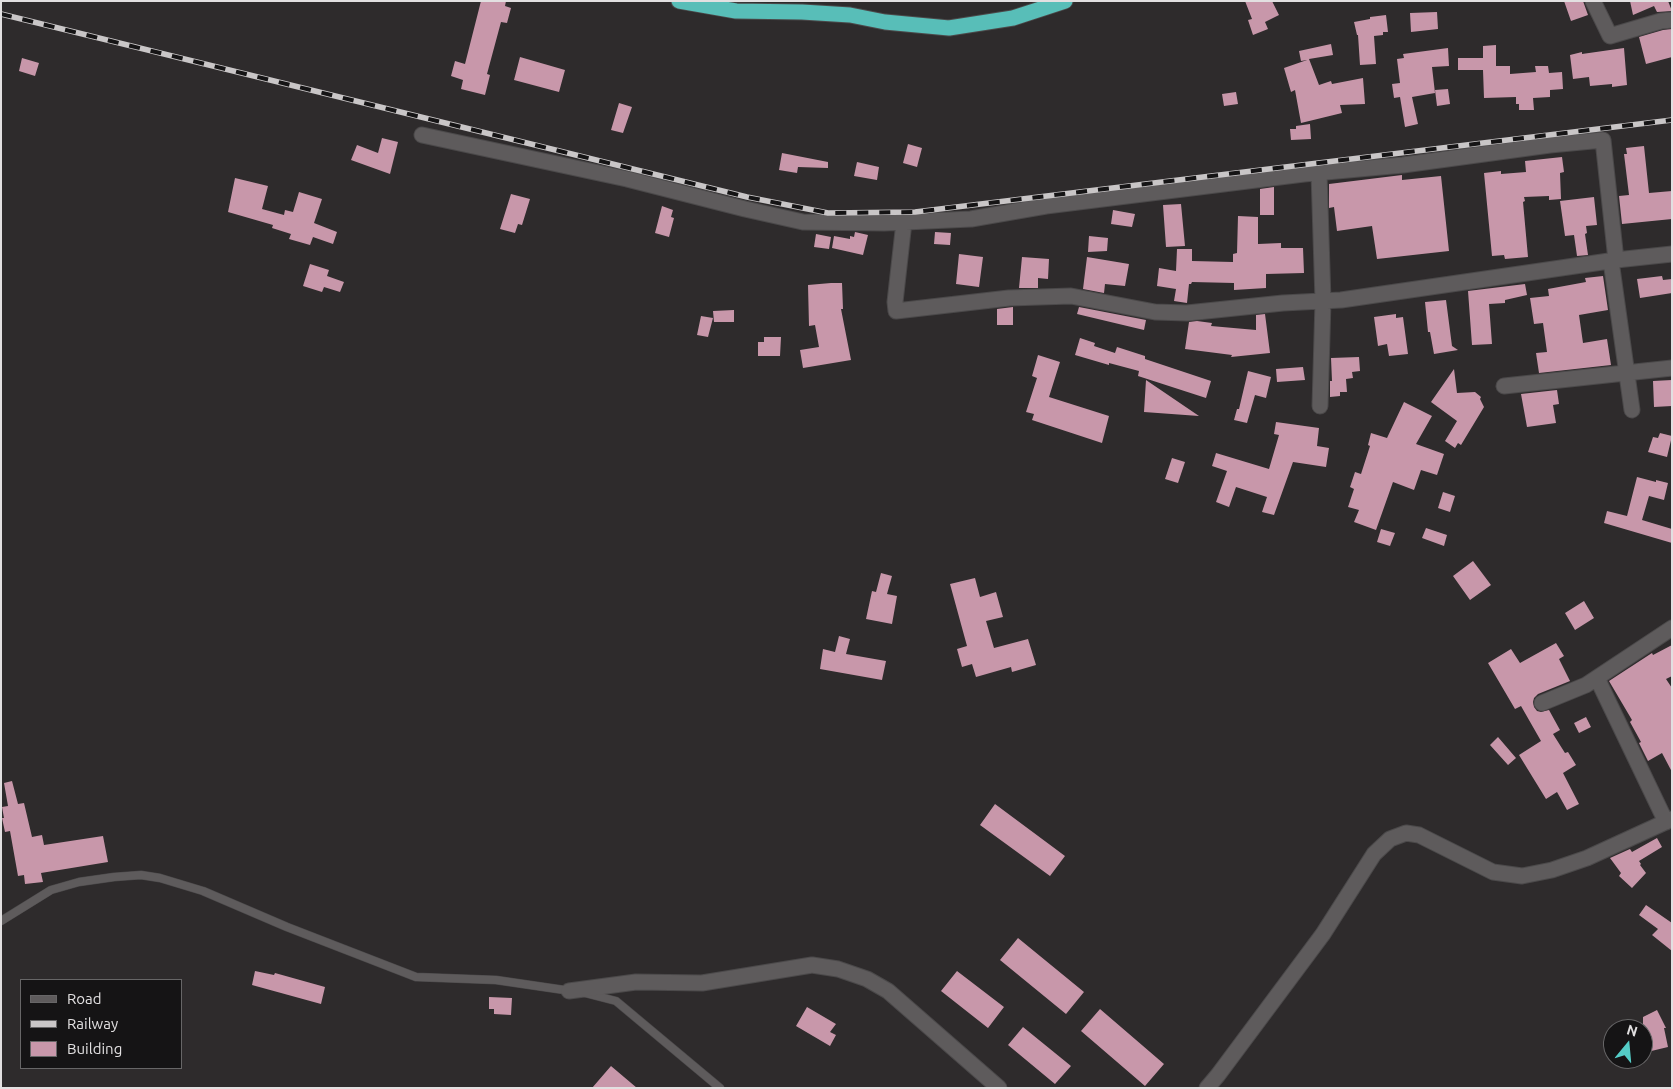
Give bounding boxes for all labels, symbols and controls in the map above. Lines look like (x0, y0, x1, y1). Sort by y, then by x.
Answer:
legend (20, 979, 182, 1069)
text: Road (67, 990, 102, 1007)
text: Railway (67, 1015, 118, 1032)
north arrow (1603, 1019, 1653, 1069)
text: N (1625, 1021, 1639, 1040)
text: Building (67, 1040, 122, 1057)

